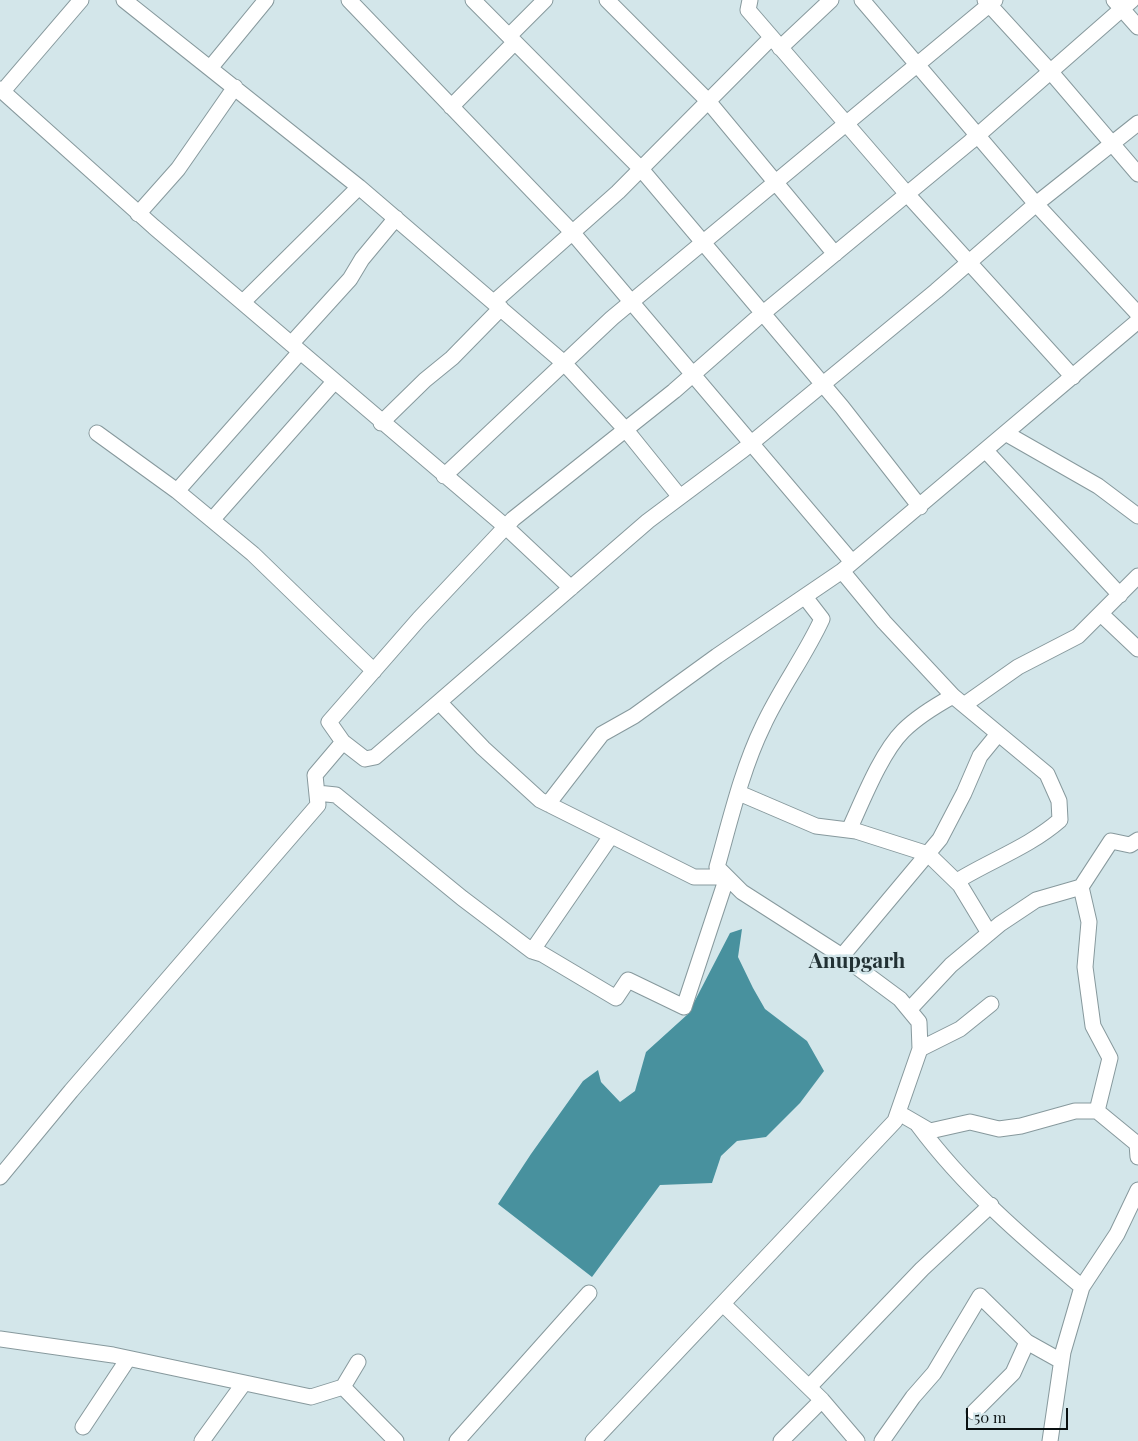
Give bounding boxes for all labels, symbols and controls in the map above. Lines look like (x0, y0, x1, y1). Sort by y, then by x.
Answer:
district label: Anupgarh (809, 948, 905, 974)
scale bar (968, 1398, 1070, 1430)
text: 50 m (974, 1407, 1006, 1427)

